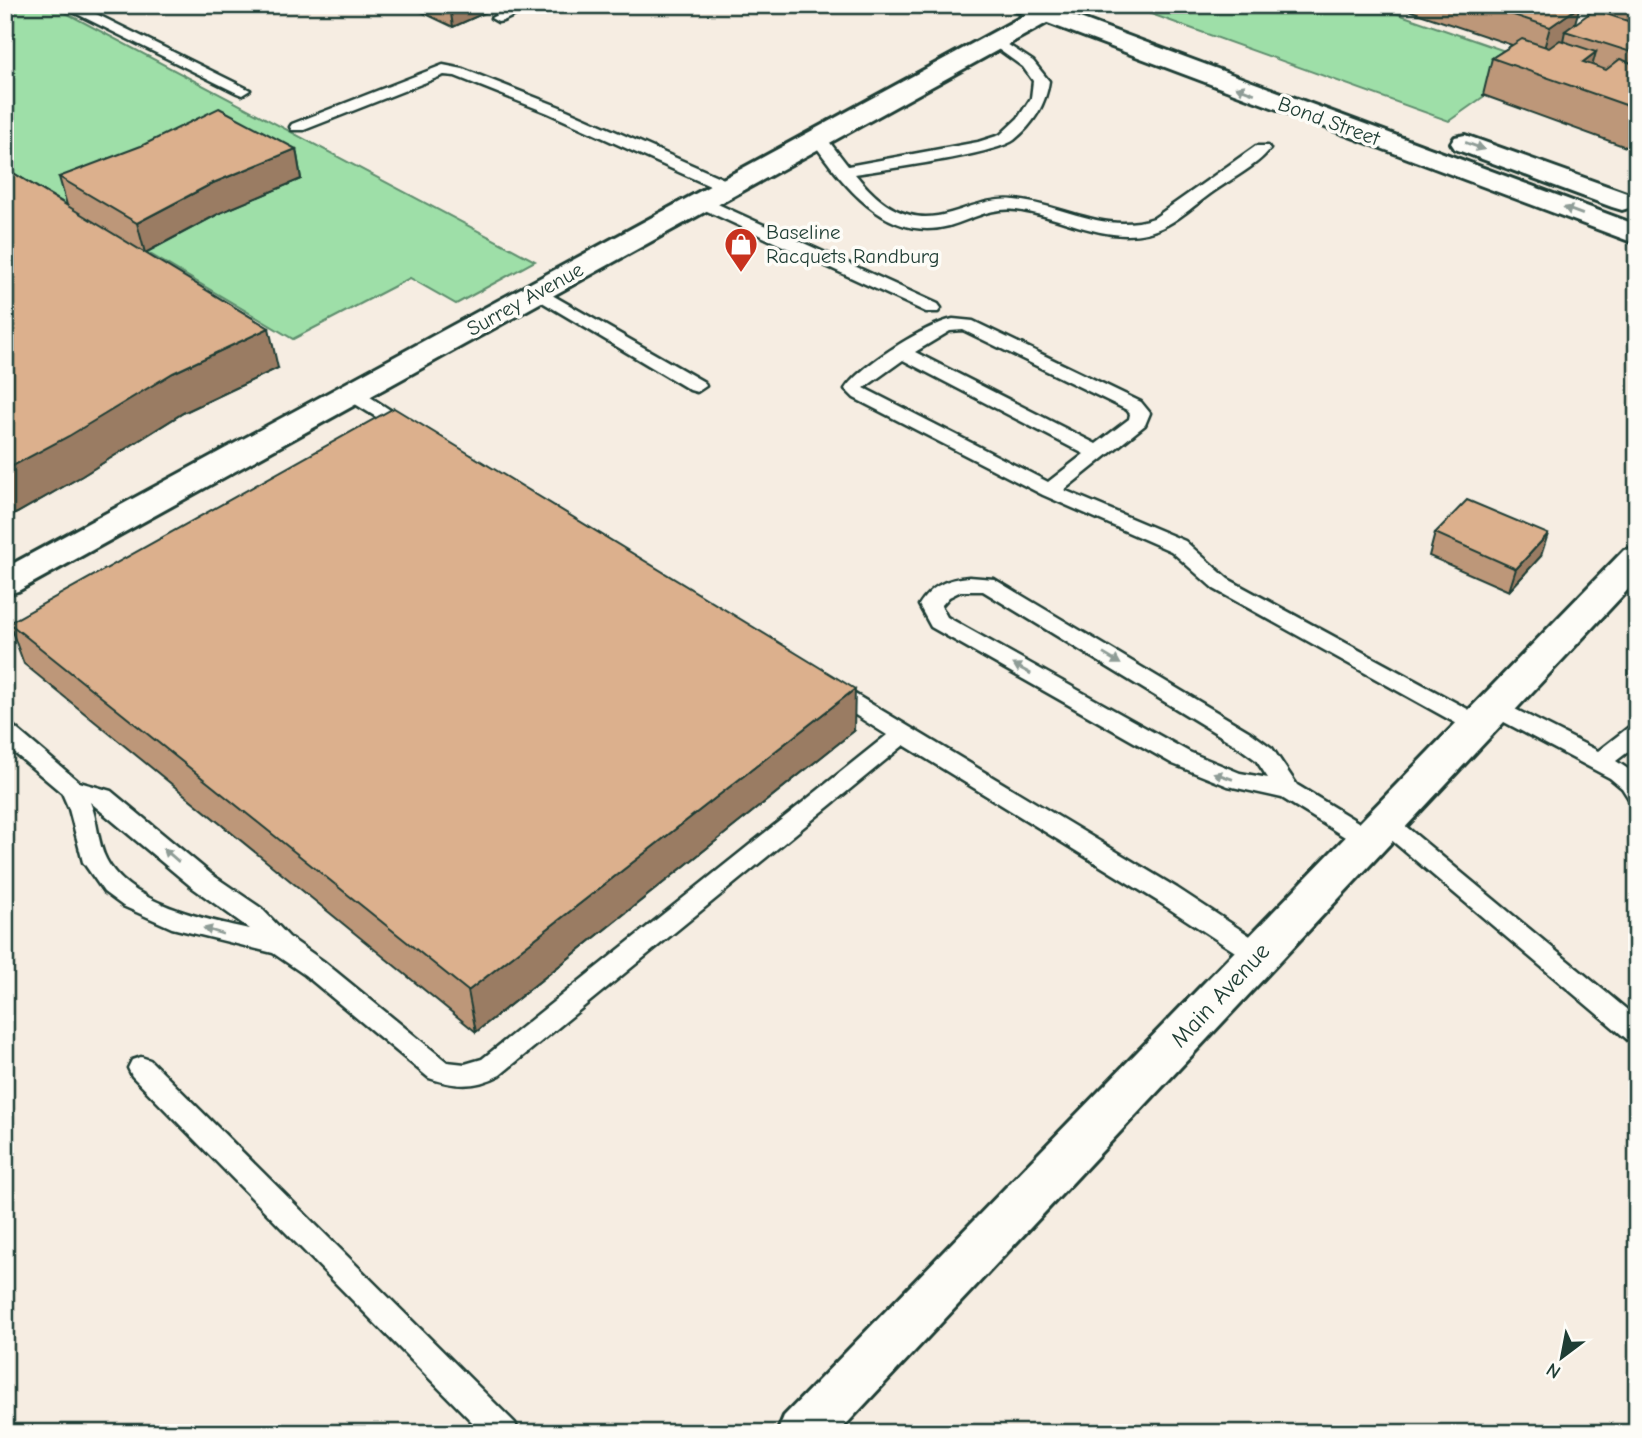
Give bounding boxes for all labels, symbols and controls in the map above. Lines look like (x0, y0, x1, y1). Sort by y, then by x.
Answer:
one-way arrow (1234, 84, 1255, 95)
street label: Bond Street (1275, 92, 1384, 151)
one-way arrow (1464, 141, 1485, 152)
one-way arrow (1562, 206, 1583, 217)
place label: Baseline Racquets Randburg (766, 220, 940, 268)
shop icon: Baseline Racquets Randburg (722, 225, 760, 274)
street label: Surrey Avenue (463, 257, 587, 341)
one-way arrow (1102, 653, 1121, 666)
one-way arrow (1013, 663, 1032, 675)
one-way arrow (1212, 770, 1233, 781)
one-way arrow (162, 848, 179, 863)
one-way arrow (202, 925, 223, 936)
street label: Main Avenue (1165, 937, 1275, 1053)
north arrow (1526, 1322, 1596, 1392)
text: N (1542, 1358, 1565, 1383)

